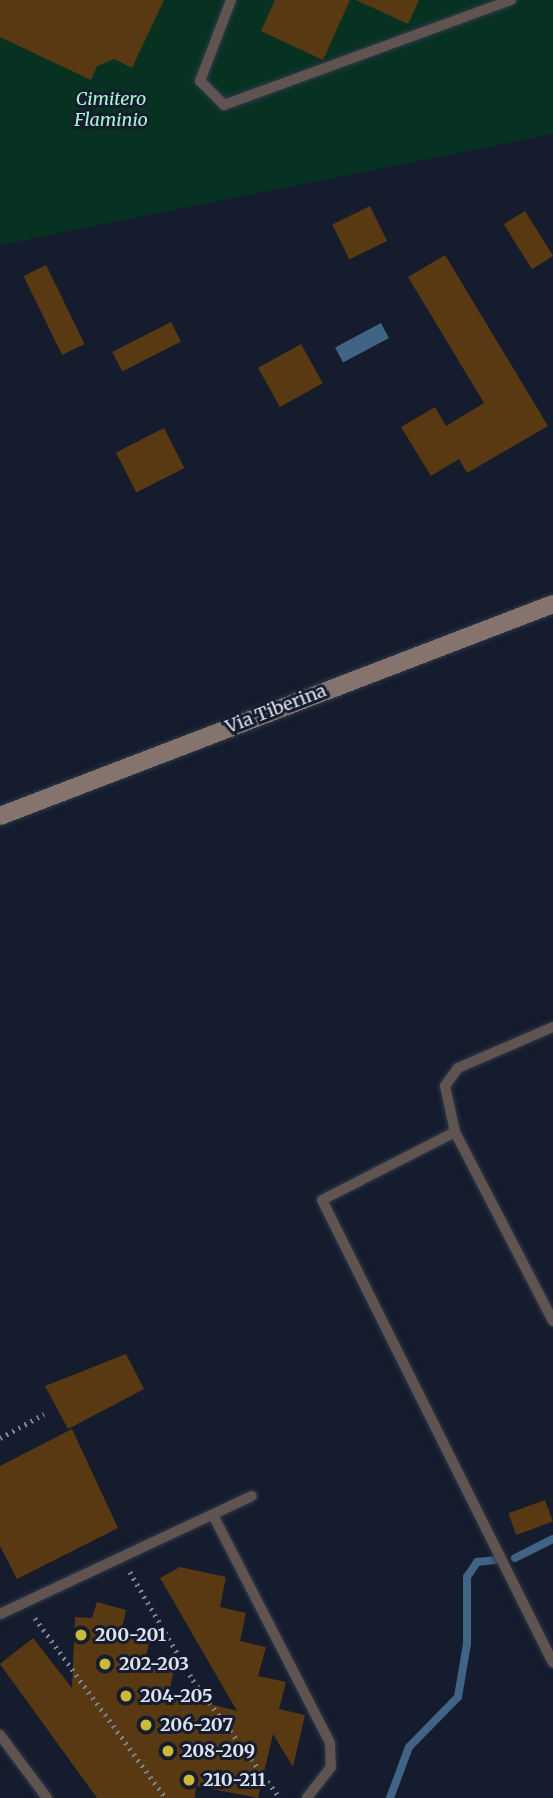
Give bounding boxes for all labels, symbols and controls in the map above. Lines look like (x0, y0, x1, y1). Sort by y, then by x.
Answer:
park label: Cimitero Flaminio (74, 89, 148, 132)
street label: Via Tiberina (223, 680, 329, 738)
place label: 200-201 (95, 1624, 166, 1646)
marker: 200-201 (73, 1627, 89, 1643)
place label: 202-203 (119, 1653, 189, 1675)
marker: 202-203 (97, 1656, 113, 1672)
place label: 204-205 (140, 1685, 213, 1707)
marker: 204-205 (118, 1688, 134, 1704)
place label: 206-207 (160, 1714, 233, 1736)
marker: 206-207 (138, 1717, 154, 1733)
place label: 208-209 (182, 1740, 255, 1762)
marker: 208-209 (160, 1743, 176, 1759)
place label: 210-211 (203, 1769, 266, 1791)
marker: 210-211 (181, 1772, 197, 1788)

